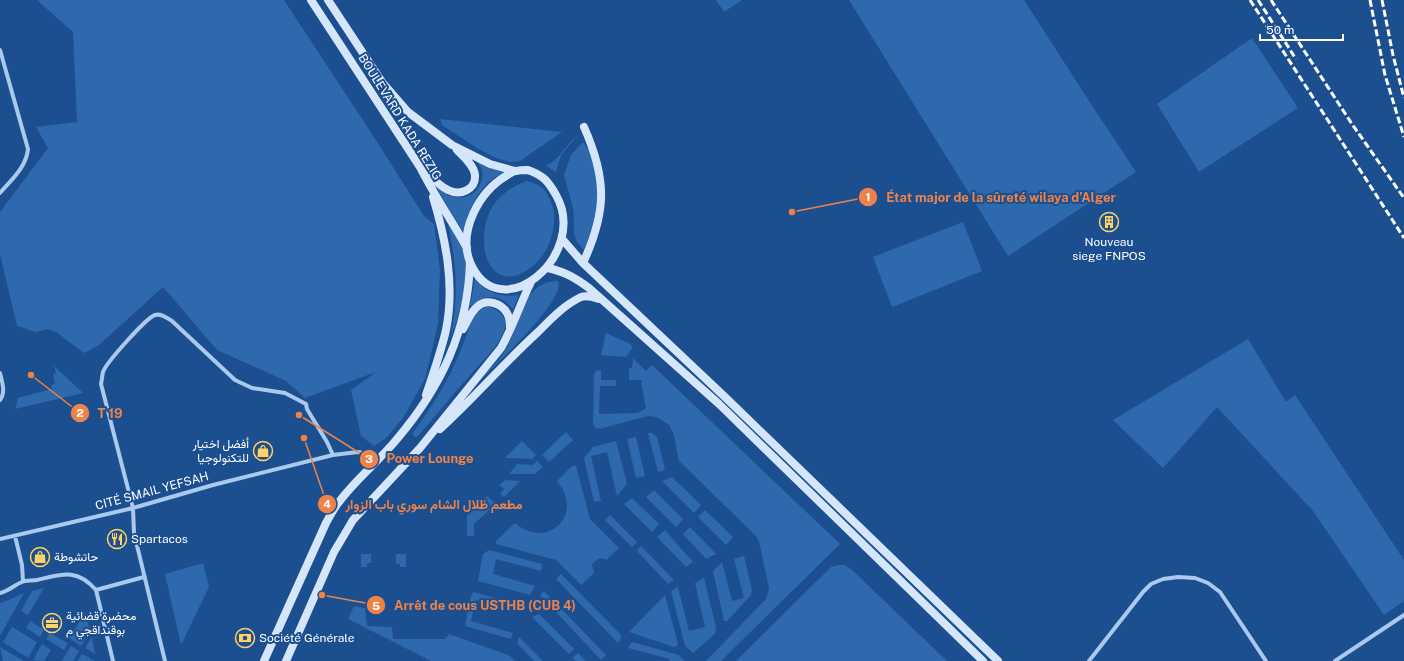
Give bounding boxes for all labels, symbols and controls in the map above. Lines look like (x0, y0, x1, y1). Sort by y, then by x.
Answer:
scale bar (1260, 16, 1343, 42)
text: 50 m (1266, 23, 1294, 37)
street label: BOULEVARD KADA REZIG (355, 51, 445, 183)
callout: État major de la sûreté wilaya d’Alger (858, 185, 1124, 210)
text: État major de la sûreté wilaya d’Alger (886, 189, 1116, 205)
text: 1 (865, 190, 871, 204)
building icon: Nouveau siege FNPOS (1098, 211, 1120, 233)
place label: Nouveau siege FNPOS (1072, 235, 1146, 263)
callout: T 19 (70, 401, 131, 426)
text: 2 (76, 406, 84, 420)
text: T 19 (97, 406, 123, 421)
place label: أفضل اختيار للتكنولوجيا (192, 437, 249, 466)
shop icon: أفضل اختيار للتكنولوجيا (252, 440, 274, 462)
callout: Power Lounge (359, 446, 482, 471)
text: Power Lounge (386, 451, 474, 466)
text: 3 (365, 452, 373, 466)
street label: CITÉ SMAIL YEFSAH (94, 469, 210, 513)
callout: مطعم ظلال الشام سوري باب الزوار (317, 492, 530, 517)
text: 4 (323, 497, 331, 511)
text: مطعم ظلال الشام سوري باب الزوار (344, 497, 523, 515)
restaurant icon: Spartacos (106, 528, 128, 550)
place label: Spartacos (131, 532, 188, 546)
shop icon: حاتشوطة (29, 546, 51, 568)
place label: حاتشوطة (54, 550, 98, 565)
callout: Arrêt de cous USTHB (CUB 4) (366, 593, 584, 618)
text: Arrêt de cous USTHB (CUB 4) (394, 598, 576, 613)
text: 5 (372, 599, 380, 613)
place label: محضرة قضائية بوقنداقجي م (66, 609, 136, 640)
office icon: محضرة قضائية بوقنداقجي م (41, 612, 63, 634)
bank icon: Société Générale (234, 627, 256, 649)
place label: Société Générale (259, 631, 355, 645)

